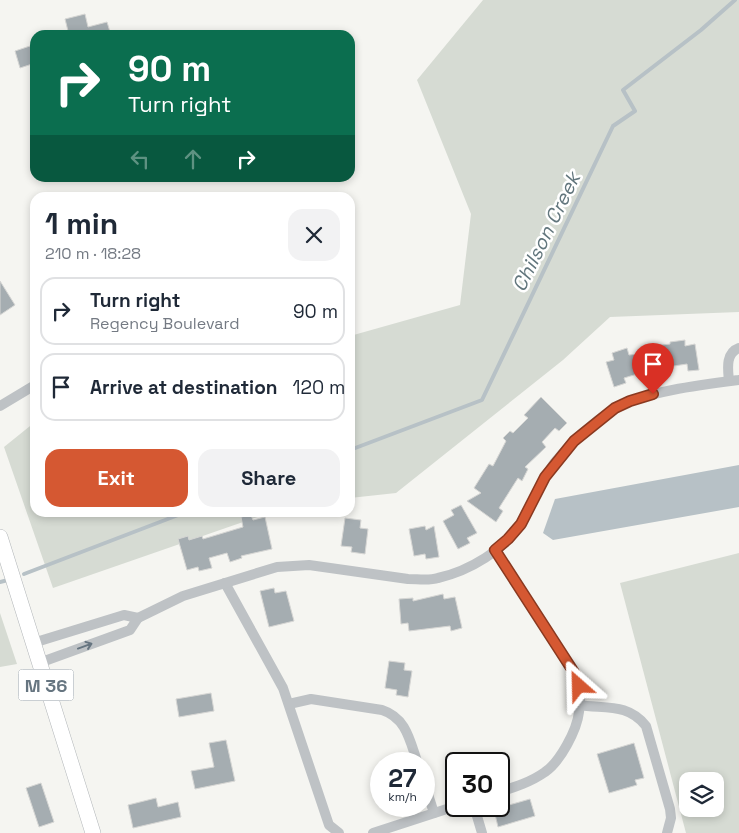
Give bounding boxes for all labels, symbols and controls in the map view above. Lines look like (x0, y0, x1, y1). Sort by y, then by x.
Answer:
text: 90 m (128, 47, 211, 91)
icon: right (45, 50, 110, 115)
text: Turn right (128, 90, 231, 118)
icon: left (126, 145, 154, 173)
icon: ahead (179, 145, 207, 173)
icon: right (232, 145, 260, 173)
water label: Chilson Creek (506, 166, 587, 296)
text: 1 min (45, 204, 118, 243)
button: close (288, 209, 340, 261)
text: 210 m · 18:28 (45, 243, 141, 264)
text: Turn right (90, 288, 180, 313)
icon: right (47, 297, 75, 325)
text: 90 m (293, 299, 338, 324)
text: Regency Boulevard (90, 313, 240, 334)
pin (632, 343, 674, 394)
icon: arrive (639, 350, 667, 378)
icon: arrive (47, 373, 75, 401)
text: Arrive at destination (90, 375, 278, 400)
text: 120 m (293, 375, 345, 400)
button: Exit (45, 449, 188, 507)
button: Share (198, 449, 340, 507)
one-way arrow (77, 641, 92, 650)
position arrow (552, 659, 604, 711)
road number: M 36 (18, 670, 74, 700)
speed limit sign: 30 (445, 752, 510, 817)
text: 27 (388, 762, 417, 794)
map controls (679, 772, 724, 817)
button: layers (679, 772, 724, 817)
text: km/h (388, 789, 417, 805)

